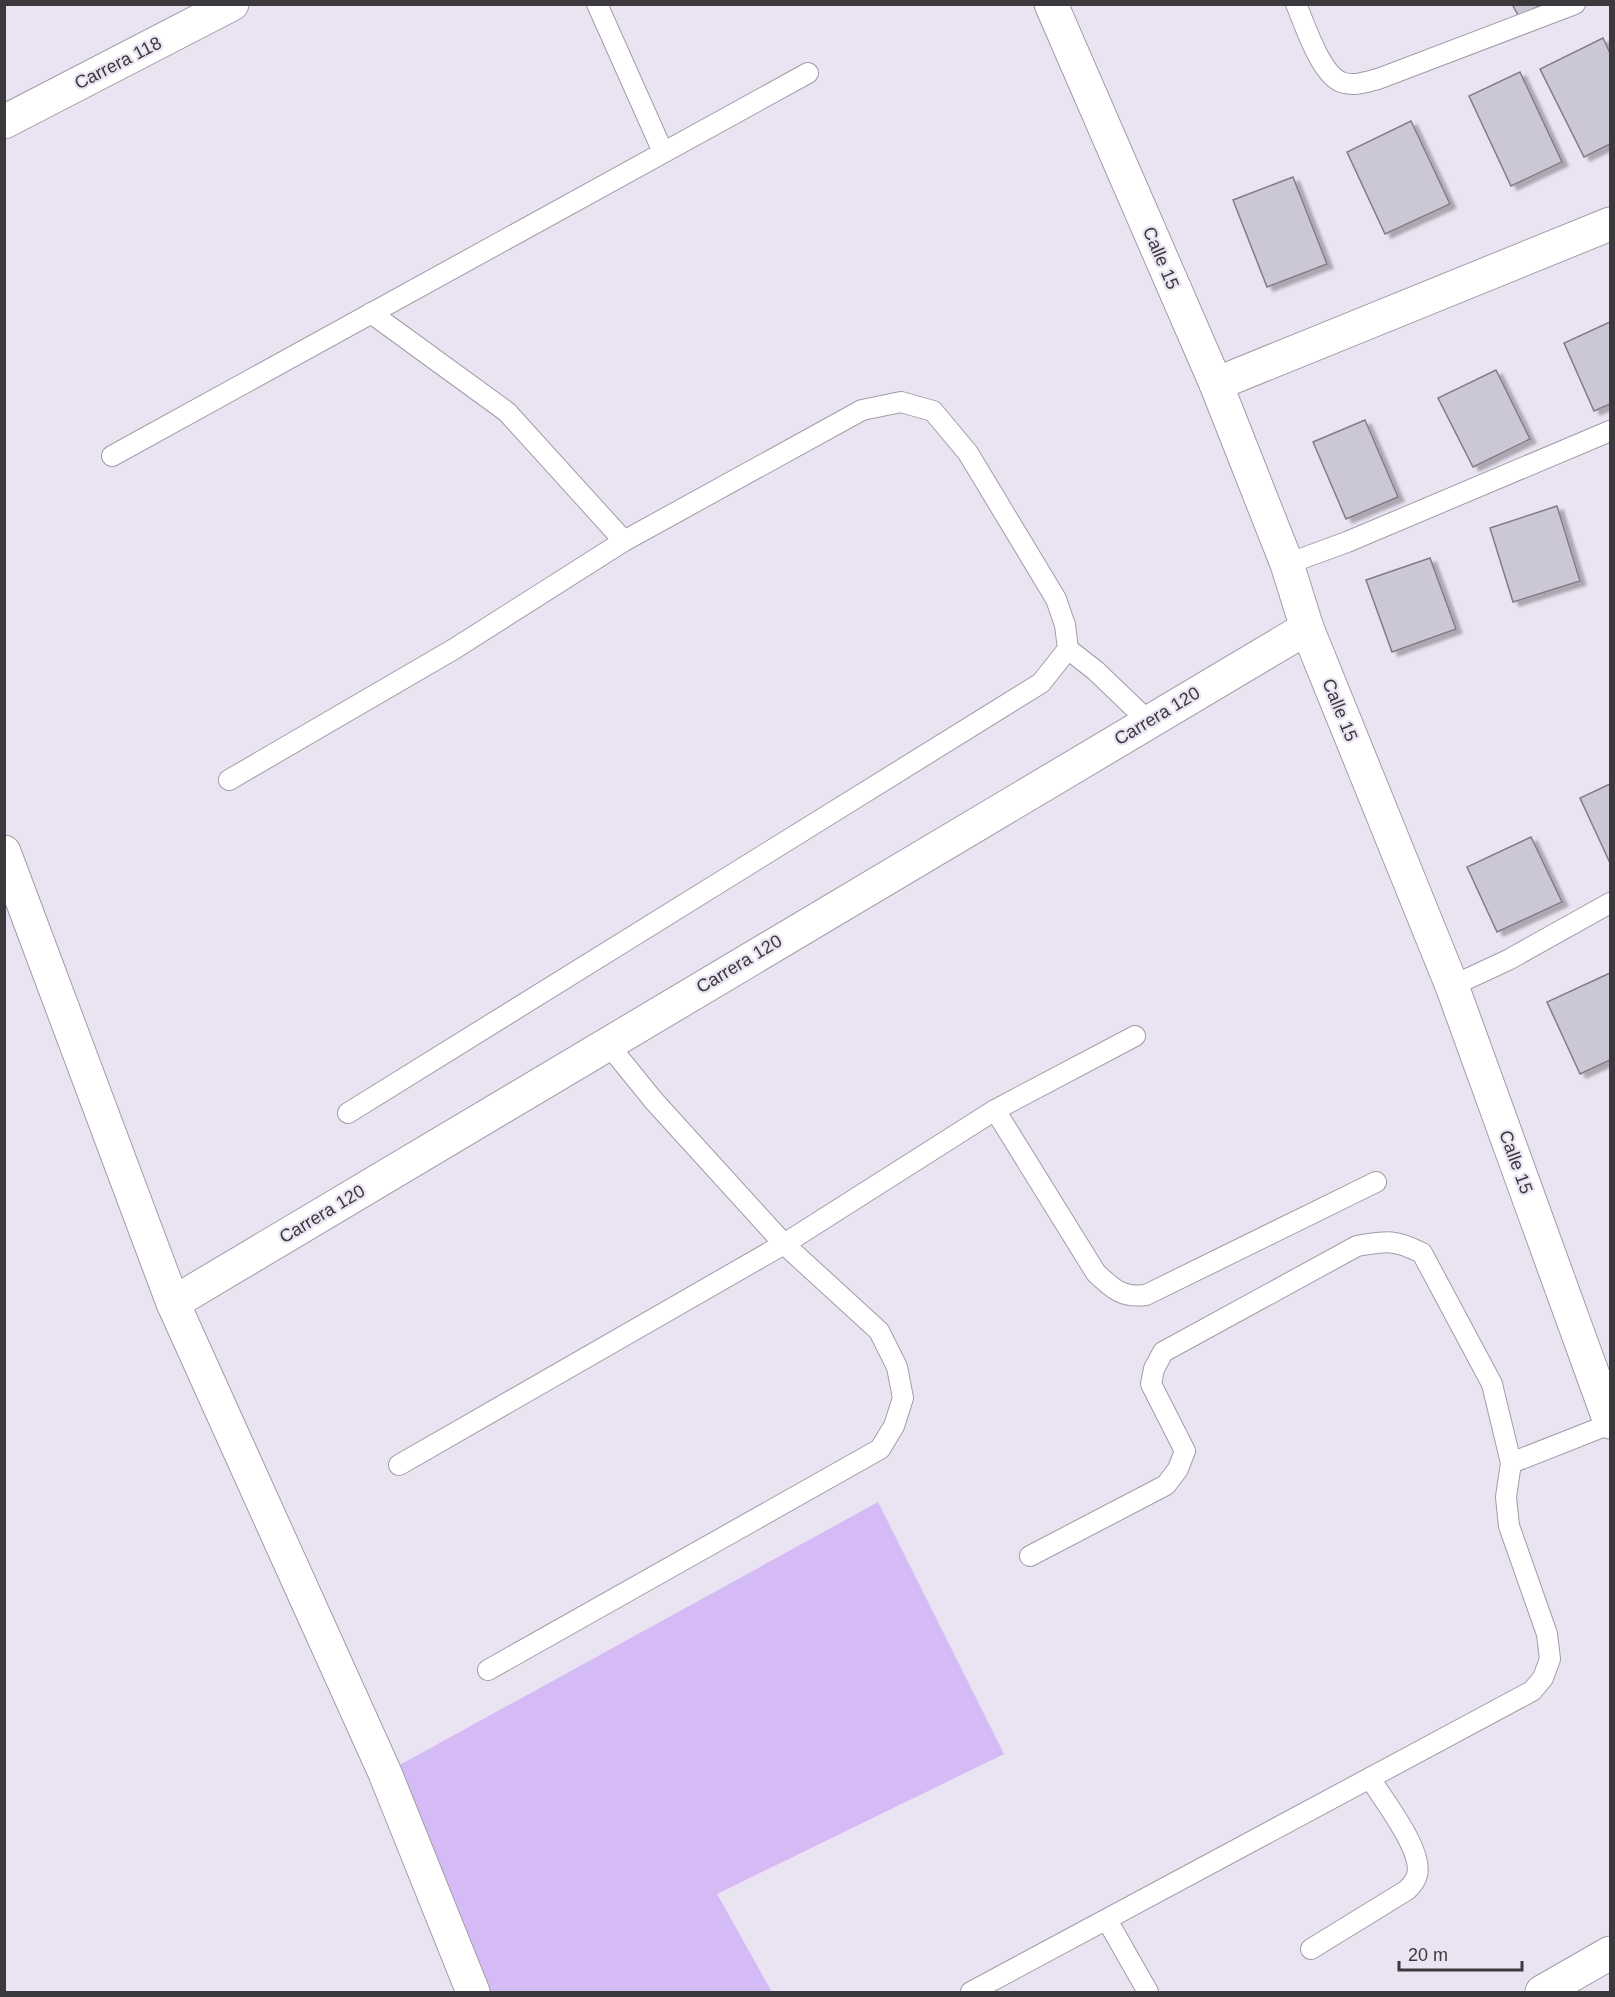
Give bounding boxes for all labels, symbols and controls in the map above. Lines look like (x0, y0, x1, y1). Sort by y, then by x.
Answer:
street label: Carrera 118 (71, 33, 165, 93)
street label: Calle 15 (1139, 224, 1183, 292)
street label: Calle 15 (1318, 676, 1362, 744)
street label: Carrera 120 (1111, 683, 1203, 749)
street label: Carrera 120 (693, 931, 785, 997)
street label: Calle 15 (1495, 1128, 1537, 1196)
street label: Carrera 120 (276, 1181, 368, 1247)
scale bar (1399, 1934, 1522, 1972)
text: 20 m (1408, 1945, 1448, 1965)

